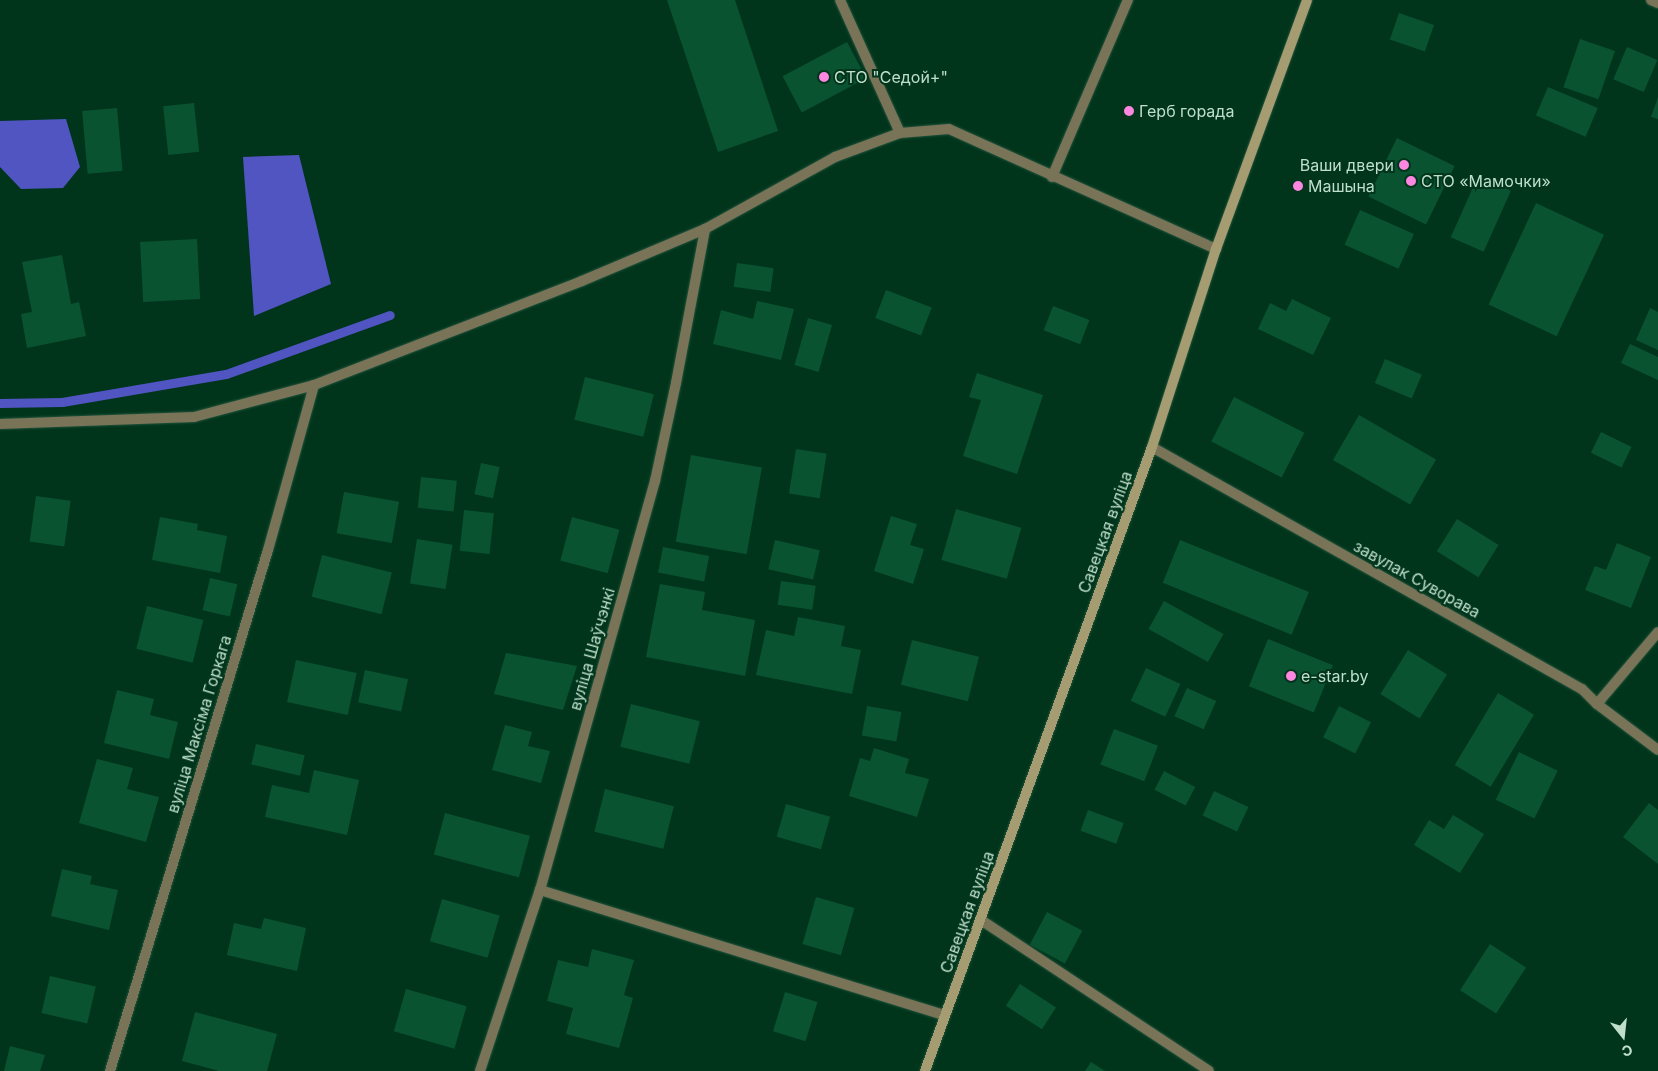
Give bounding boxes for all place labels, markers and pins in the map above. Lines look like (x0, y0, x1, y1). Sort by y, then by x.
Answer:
place label: СТО "Седой+" (834, 67, 948, 87)
marker: СТО "Седой+" (818, 71, 830, 83)
place label: Герб горада (1139, 101, 1234, 121)
marker: Герб горада (1123, 105, 1135, 117)
place label: Ваши двери (1300, 155, 1394, 175)
marker: Ваши двери (1398, 159, 1410, 171)
place label: СТО «Мамочки» (1421, 171, 1551, 191)
marker: СТО «Мамочки» (1405, 175, 1417, 187)
place label: Машына (1308, 176, 1375, 196)
marker: Машына (1292, 180, 1304, 192)
place label: e-star.by (1301, 666, 1369, 686)
marker: e-star.by (1285, 670, 1297, 682)

